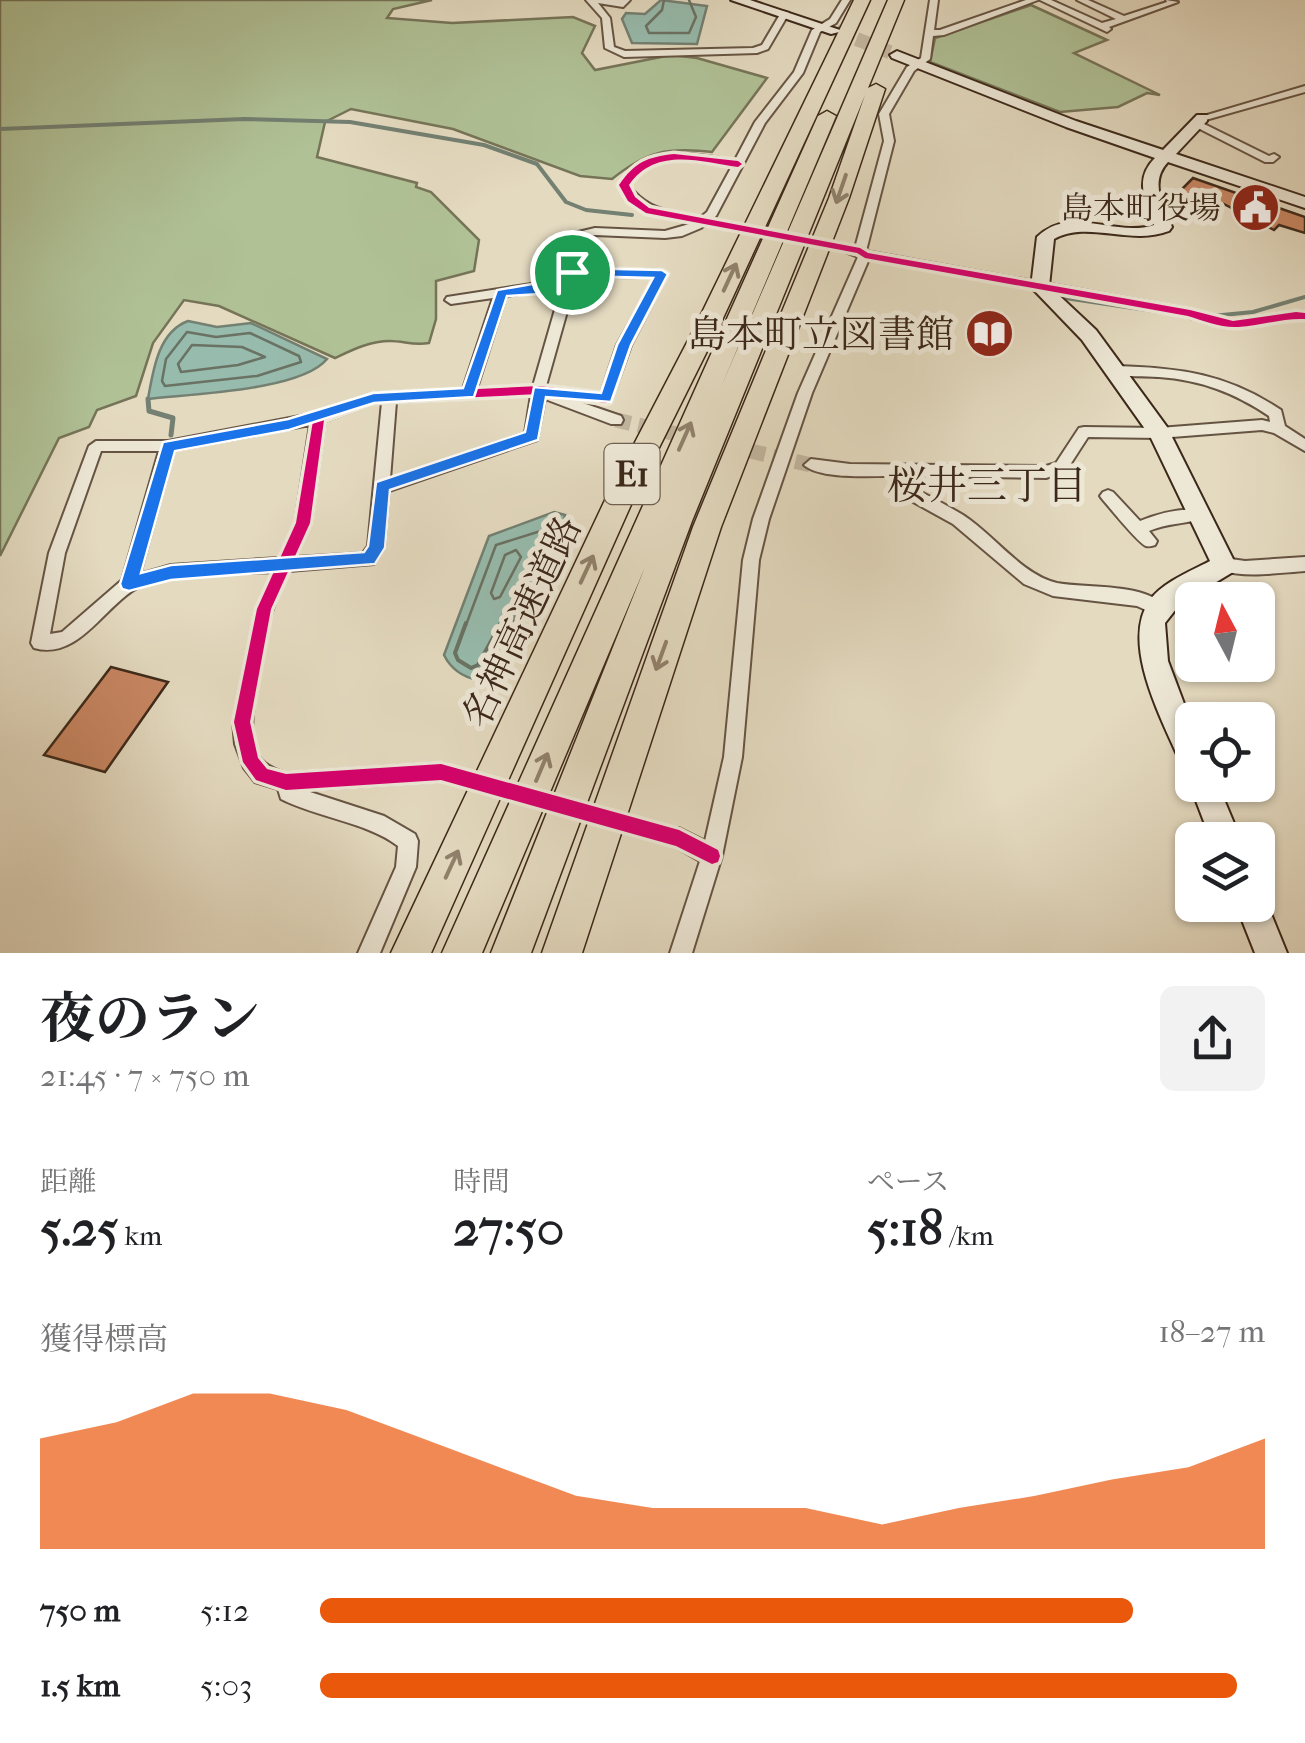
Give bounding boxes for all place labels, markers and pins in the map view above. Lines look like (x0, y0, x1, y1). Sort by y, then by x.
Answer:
public building icon: 島本町役場 (1230, 182, 1282, 234)
place label: 島本町役場 (1061, 190, 1221, 227)
pin (530, 230, 615, 315)
library icon: 島本町立図書館 (963, 308, 1015, 360)
place label: 島本町立図書館 (688, 312, 954, 357)

